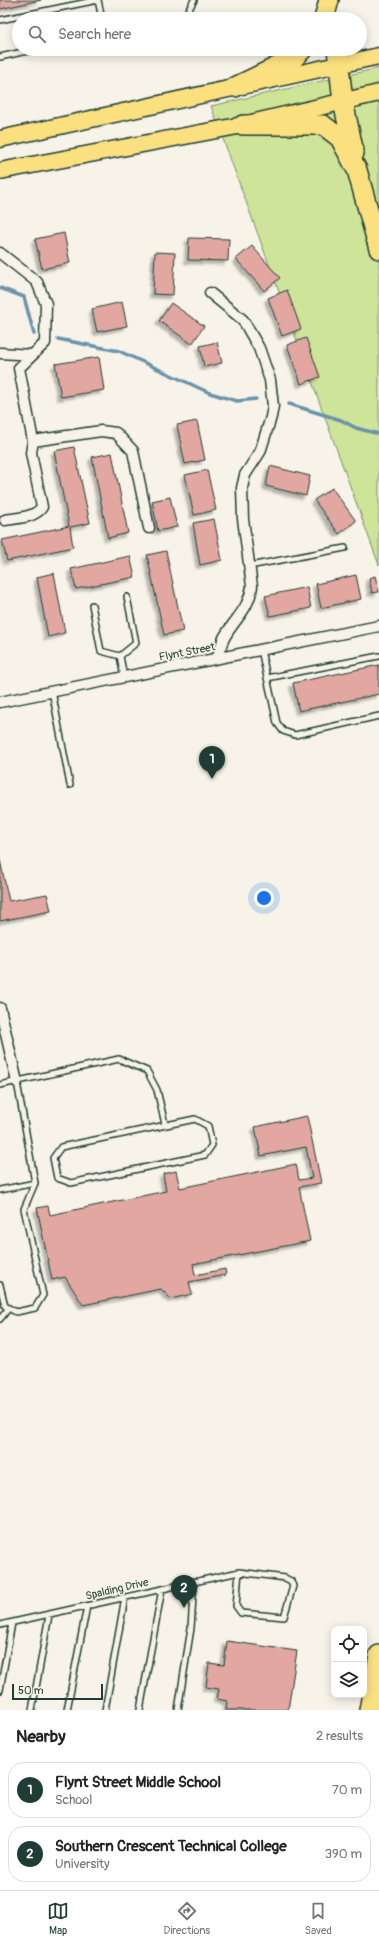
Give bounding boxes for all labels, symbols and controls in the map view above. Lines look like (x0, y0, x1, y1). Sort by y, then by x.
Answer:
search box (12, 12, 367, 56)
icon: search (26, 23, 48, 45)
text: Search here (58, 25, 131, 44)
street label: Flynt Street (158, 640, 217, 664)
pin: 1 (199, 746, 225, 779)
your location (254, 888, 274, 908)
street label: Spalding Drive (84, 1575, 150, 1603)
pin: 2 (171, 1575, 197, 1608)
map controls (331, 1626, 367, 1698)
button: locate (331, 1626, 367, 1662)
button: layers (331, 1662, 367, 1698)
scale bar (12, 1682, 103, 1701)
text: 50 m (18, 1684, 44, 1697)
text: Nearby (16, 1726, 65, 1747)
text: 2 results (316, 1728, 363, 1744)
text: Flynt Street Middle School (55, 1773, 221, 1792)
text: 1 (27, 1782, 33, 1798)
text: 70 m (332, 1782, 362, 1798)
text: School (55, 1792, 92, 1808)
text: Southern Crescent Technical College (55, 1837, 287, 1856)
text: 2 (26, 1846, 34, 1862)
text: 390 m (325, 1846, 362, 1862)
text: University (55, 1856, 109, 1872)
tab: Map (47, 1900, 69, 1937)
tab: Directions (163, 1900, 210, 1937)
tab: Saved (305, 1900, 332, 1937)

